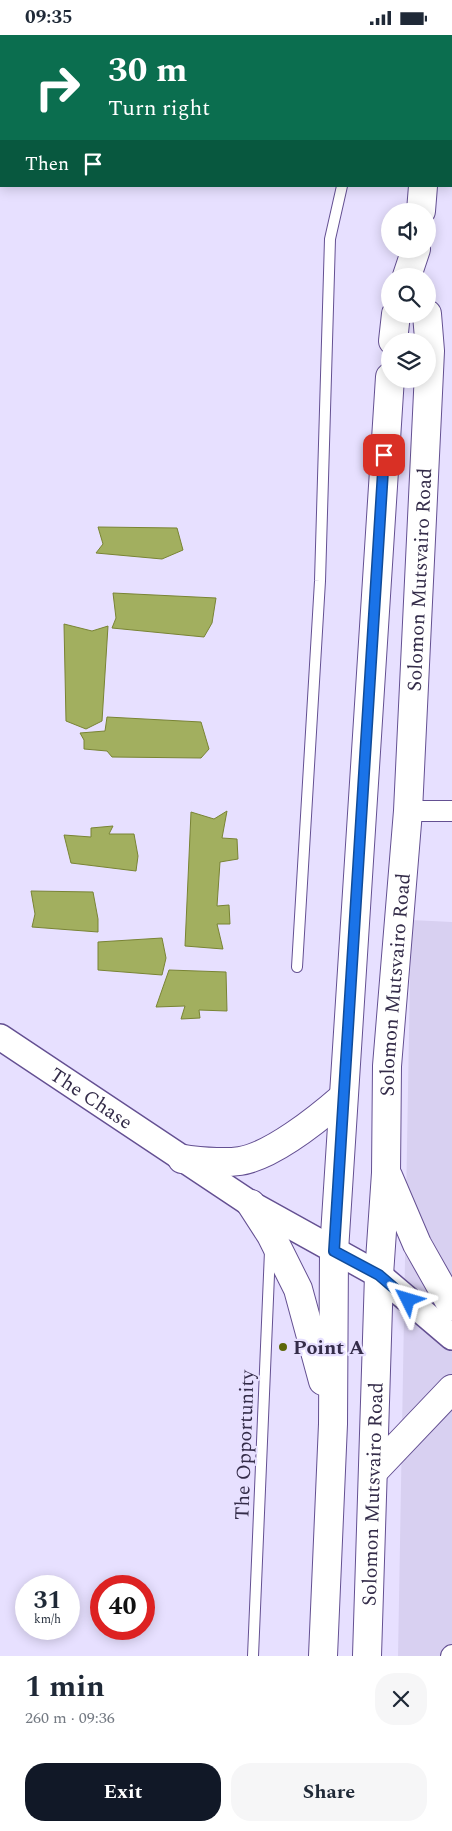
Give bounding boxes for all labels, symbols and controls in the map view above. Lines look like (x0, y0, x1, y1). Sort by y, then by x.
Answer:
text: 09:35 (25, 3, 73, 32)
text: 30 m (108, 44, 188, 97)
icon: right (25, 55, 90, 120)
text: Turn right (108, 92, 210, 125)
text: Then (25, 150, 69, 179)
icon: arrive (79, 150, 107, 178)
map controls (381, 203, 436, 388)
button: sound (381, 203, 436, 258)
button: search (381, 268, 436, 323)
button: layers (381, 333, 436, 388)
pin (363, 434, 405, 476)
icon: arrive (370, 441, 398, 469)
street label: Solomon Mutsvairo Road (400, 467, 440, 692)
street label: Solomon Mutsvairo Road (373, 872, 419, 1097)
street label: The Chase (44, 1060, 138, 1137)
position arrow (381, 1273, 433, 1325)
place label: Point A (293, 1333, 365, 1363)
marker: Point A (277, 1341, 289, 1353)
street label: The Opportunity (227, 1368, 263, 1521)
street label: Solomon Mutsvairo Road (355, 1382, 392, 1606)
speed limit sign: 40 (90, 1575, 155, 1640)
text: 31 (33, 1582, 62, 1620)
text: km/h (34, 1610, 61, 1629)
text: 1 min (25, 1664, 105, 1710)
button: close (375, 1673, 427, 1725)
text: 260 m · 09:36 (25, 1706, 115, 1730)
button: Exit (25, 1763, 221, 1821)
button: Share (231, 1763, 427, 1821)

